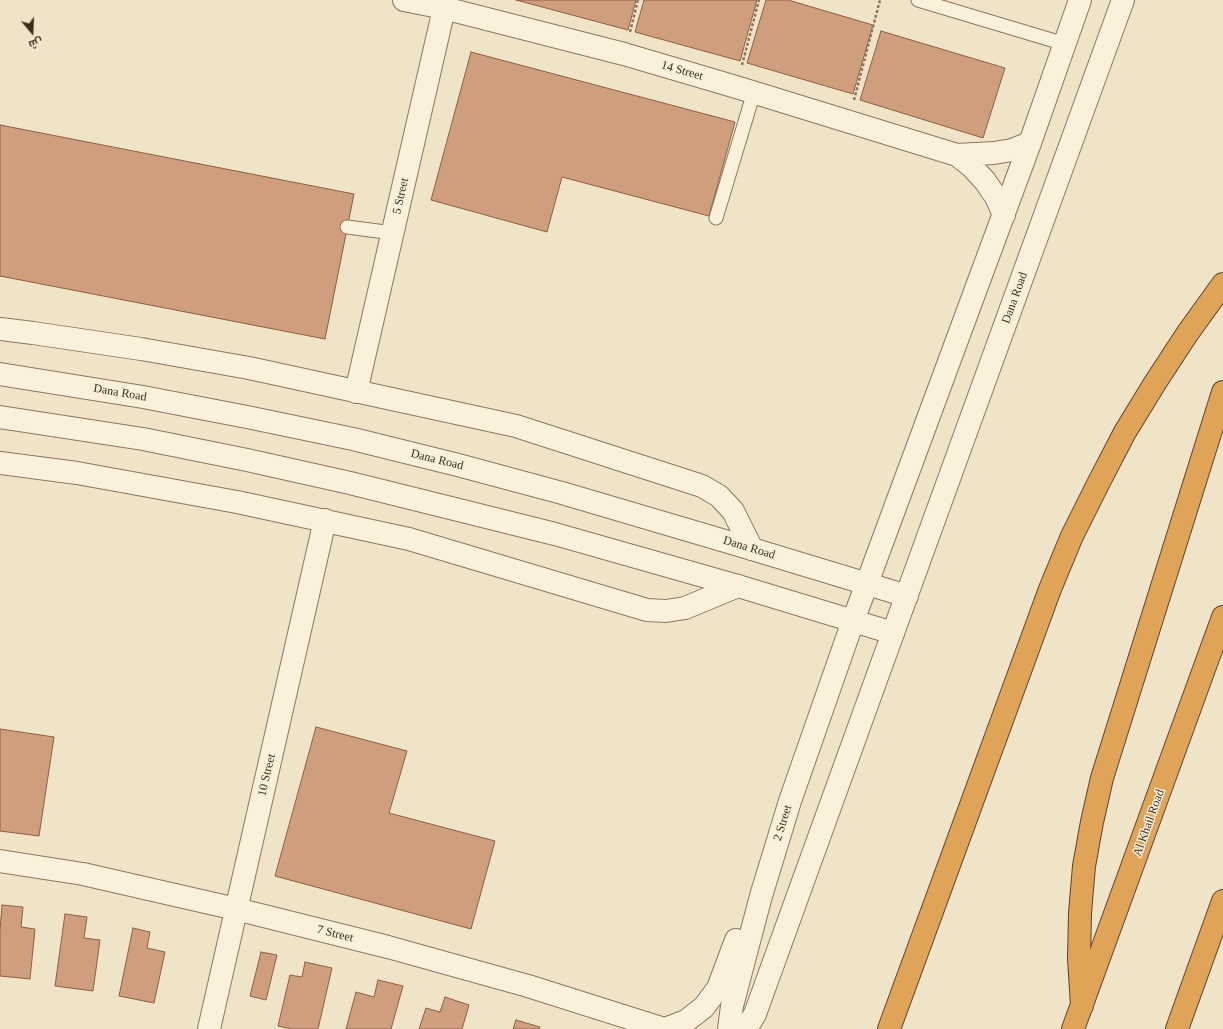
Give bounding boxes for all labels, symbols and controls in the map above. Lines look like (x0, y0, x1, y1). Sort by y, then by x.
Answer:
north arrow (12, 12, 52, 52)
text: ش (26, 32, 46, 55)
street label: 14 Street (657, 58, 707, 84)
street label: 5 Street (389, 175, 413, 217)
street label: Dana Road (999, 270, 1031, 326)
street label: Dana Road (92, 381, 148, 405)
street label: Dana Road (409, 446, 465, 474)
street label: Dana Road (721, 533, 777, 563)
street label: 10 Street (255, 750, 279, 800)
street label: Al Khail Road (1131, 790, 1167, 856)
street label: 2 Street (770, 802, 796, 844)
street label: 7 Street (314, 922, 356, 946)

